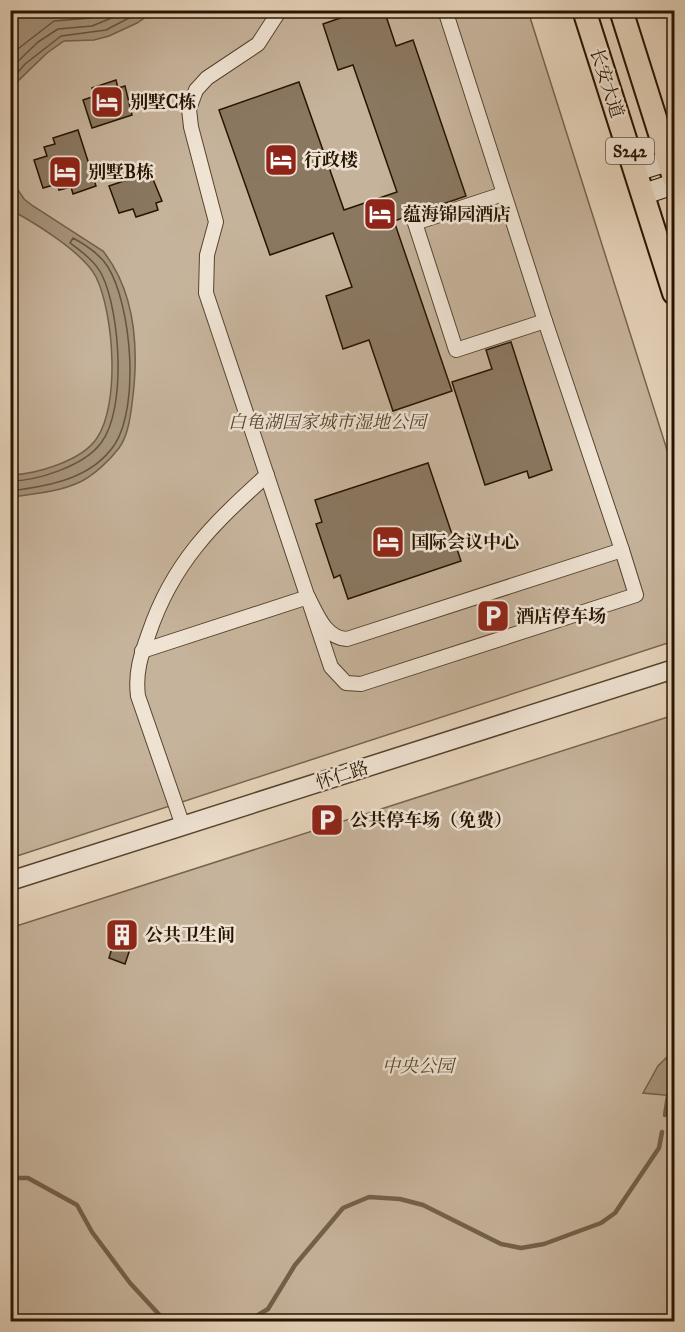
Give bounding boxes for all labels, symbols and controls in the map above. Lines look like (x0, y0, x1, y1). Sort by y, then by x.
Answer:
street label: 长安大道 (585, 45, 629, 121)
hotel icon: 别墅C栋 (89, 84, 125, 120)
place label: 别墅C栋 (130, 91, 196, 113)
road number: S242 (606, 138, 654, 164)
hotel icon: 行政楼 (263, 142, 299, 178)
place label: 行政楼 (304, 149, 358, 171)
hotel icon: 别墅B栋 (47, 154, 83, 190)
place label: 别墅B栋 (88, 161, 154, 183)
hotel icon: 蕴海锦园酒店 (362, 196, 398, 232)
place label: 蕴海锦园酒店 (403, 203, 511, 225)
park label: 白龟湖国家城市湿地公园 (228, 411, 429, 433)
hotel icon: 国际会议中心 (370, 524, 406, 560)
place label: 国际会议中心 (411, 531, 519, 553)
parking icon: 酒店停车场 (475, 598, 511, 634)
place label: 酒店停车场 (516, 605, 606, 627)
street label: 怀仁路 (313, 756, 371, 794)
parking icon: 公共停车场（免费） (309, 802, 345, 838)
place label: 公共停车场（免费） (350, 809, 512, 831)
building icon: 公共卫生间 (104, 917, 140, 953)
place label: 公共卫生间 (145, 924, 235, 946)
park label: 中央公园 (382, 1055, 457, 1077)

